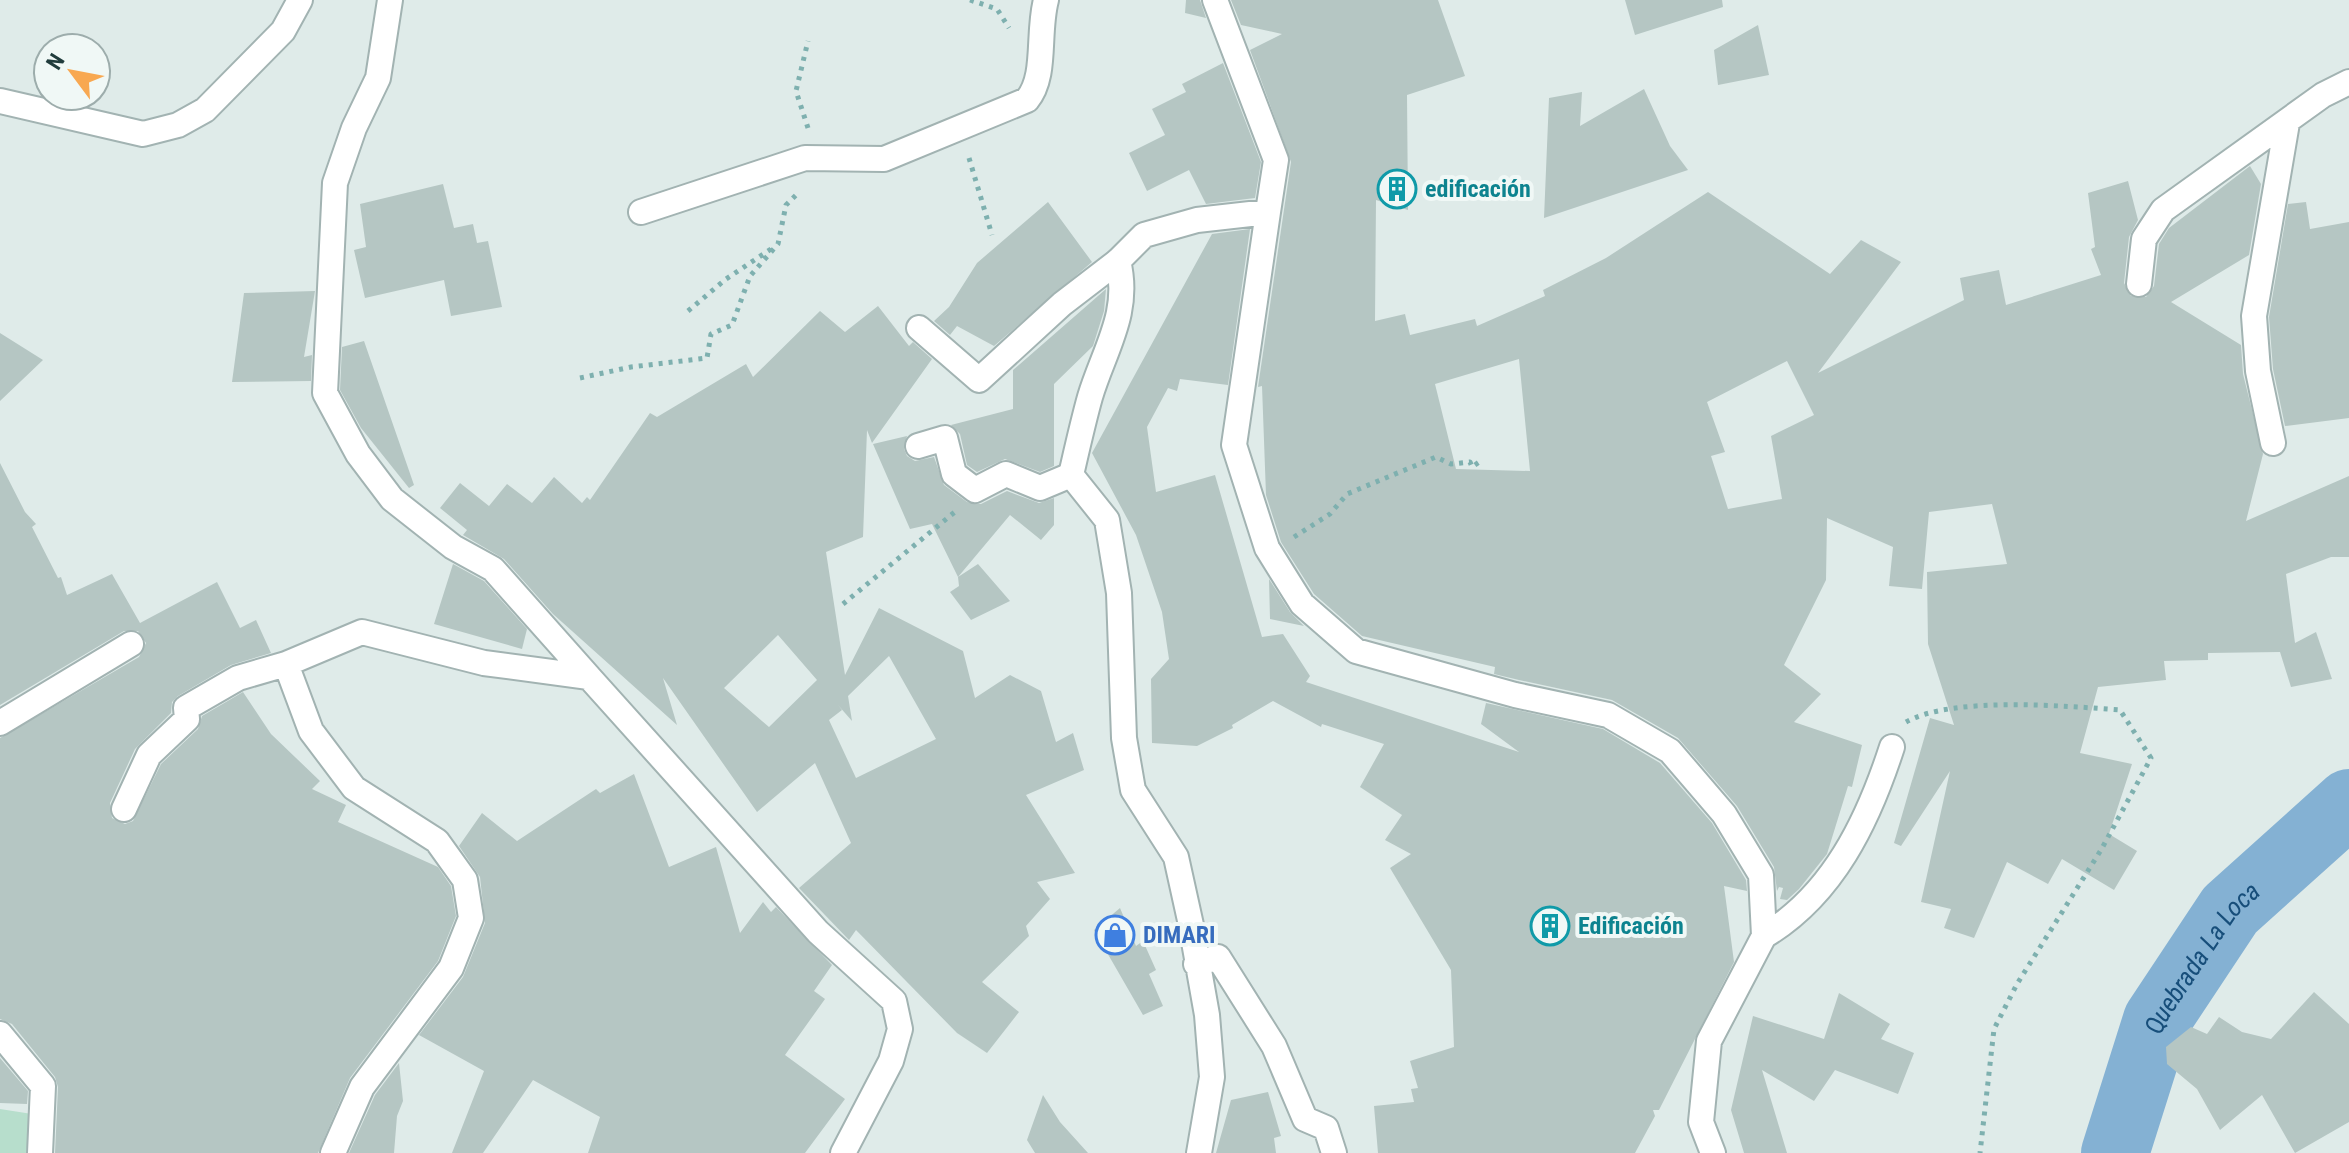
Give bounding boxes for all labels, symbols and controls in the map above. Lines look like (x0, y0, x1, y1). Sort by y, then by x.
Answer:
north arrow (32, 32, 112, 112)
text: N (41, 49, 70, 74)
building icon: edificación (1376, 168, 1418, 210)
place label: edificación (1425, 175, 1531, 203)
water label: Quebrada La Loca (2139, 876, 2266, 1037)
building icon: Edificación (1529, 905, 1571, 947)
place label: Edificación (1578, 912, 1684, 940)
shop icon: DIMARI (1094, 914, 1136, 956)
place label: DIMARI (1143, 921, 1216, 949)

